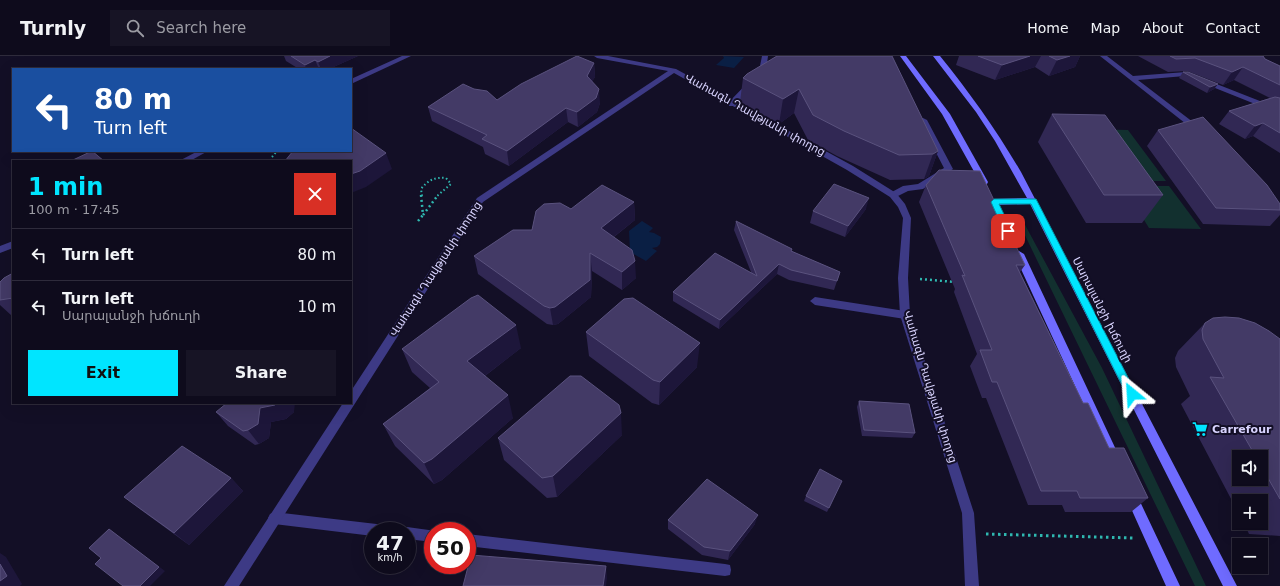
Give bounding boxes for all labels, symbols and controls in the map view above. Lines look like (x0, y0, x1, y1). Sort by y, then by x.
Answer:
search box (110, 10, 390, 46)
text: Turnly (20, 17, 86, 39)
icon: search (124, 17, 146, 39)
text: Search here (156, 19, 246, 37)
text: Home (1027, 20, 1069, 36)
text: Map (1091, 20, 1120, 36)
text: About (1142, 20, 1184, 36)
text: Contact (1206, 20, 1260, 36)
street label: Վահագն Դավթյանի փողոց (683, 71, 827, 159)
text: 80 m (94, 83, 172, 116)
icon: left (28, 84, 80, 136)
text: Turn left (94, 117, 167, 138)
text: 1 min (28, 173, 103, 201)
button: close (294, 173, 336, 215)
street label: Վահագն Դավթյանի փողոց (387, 199, 485, 339)
text: 100 m · 17:45 (28, 202, 119, 217)
pin (991, 214, 1025, 248)
icon: arrive (997, 220, 1019, 242)
icon: left (28, 244, 50, 266)
text: Turn left (62, 246, 134, 264)
text: 80 m (298, 246, 336, 264)
street label: Սարալանջի խճուղի (1070, 255, 1134, 365)
text: Turn left (62, 290, 134, 308)
icon: left (28, 296, 50, 318)
text: 10 m (298, 298, 336, 316)
text: Սարալանջի խճուղի (62, 308, 200, 323)
street label: Վահագն Դավթյանի փողոց (901, 309, 959, 465)
button: Exit (28, 350, 178, 396)
button: Share (186, 350, 336, 396)
position arrow (1111, 373, 1153, 415)
supermarket icon: Carrefour (1191, 420, 1209, 438)
place label: Carrefour (1212, 423, 1272, 436)
map controls (1232, 450, 1268, 574)
button: sound (1232, 450, 1268, 486)
button: + (1232, 494, 1268, 530)
speed limit sign: 50 (424, 522, 476, 574)
text: 47 (376, 531, 404, 555)
button: − (1232, 538, 1268, 574)
text: km/h (377, 552, 403, 563)

